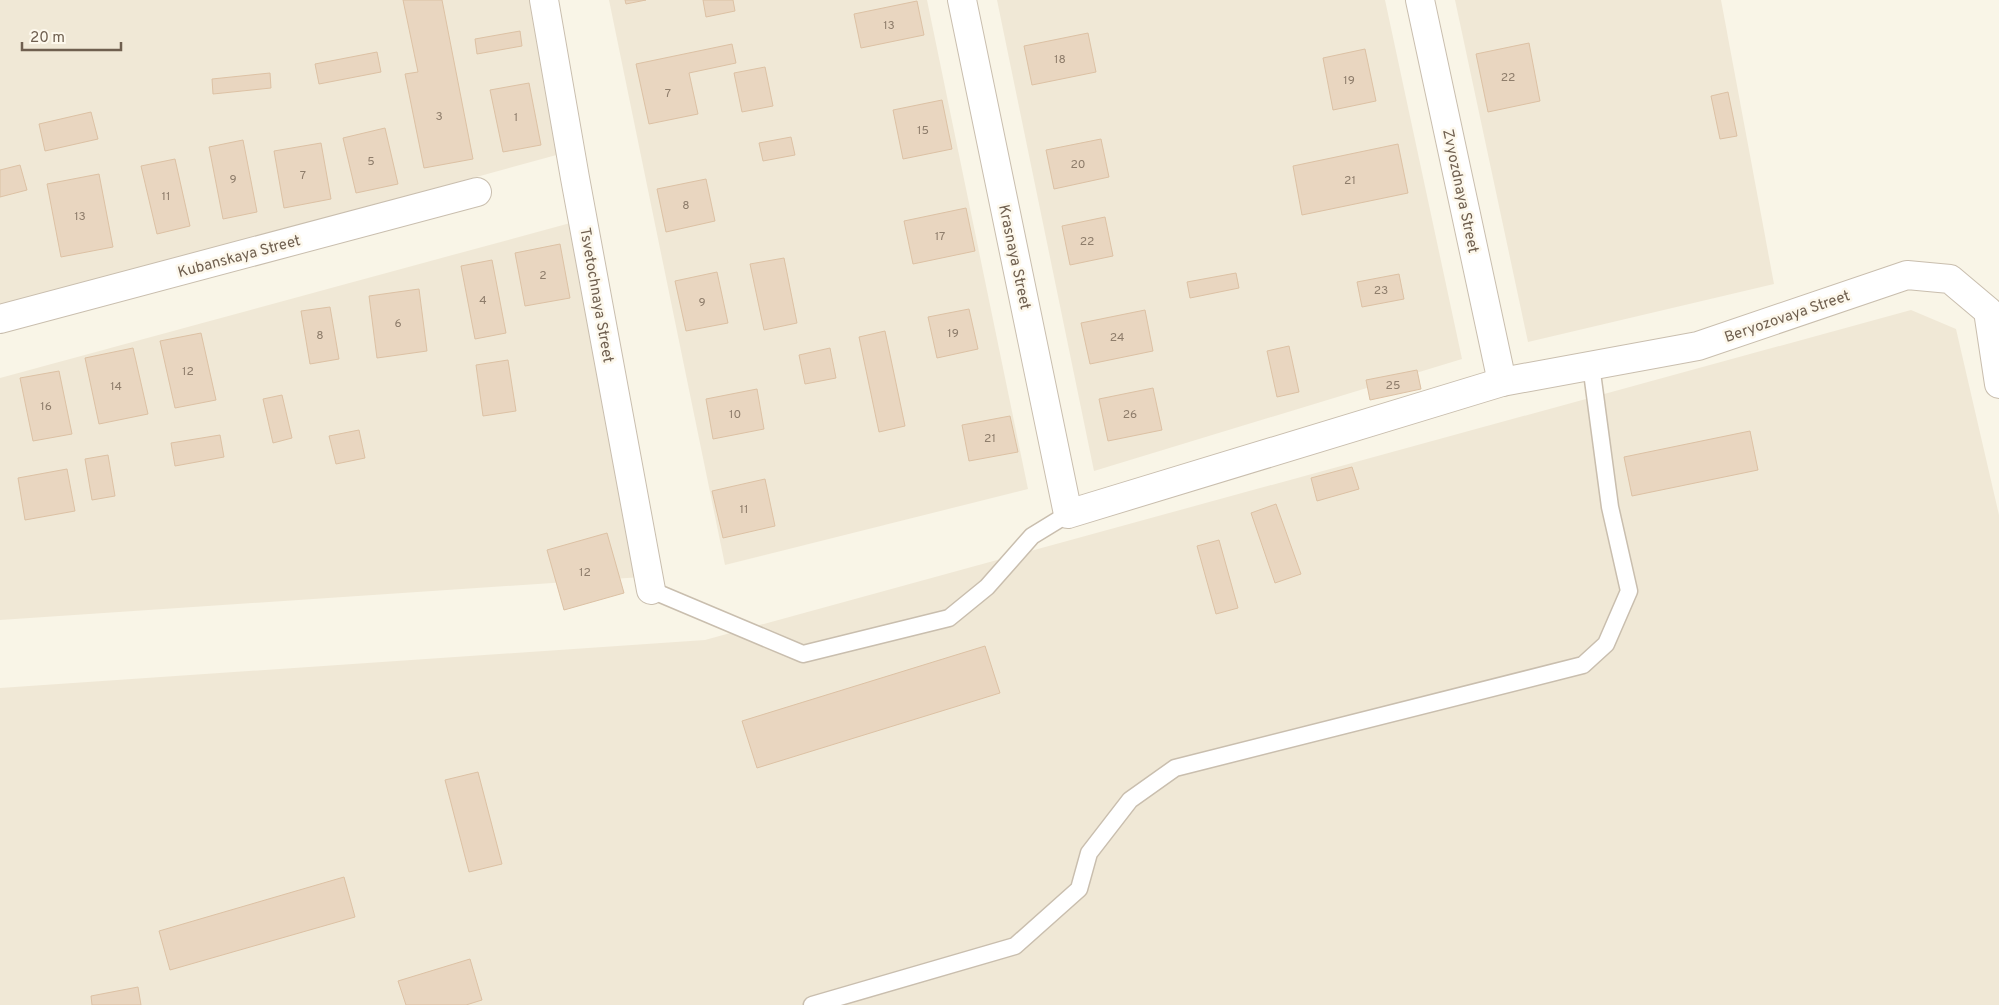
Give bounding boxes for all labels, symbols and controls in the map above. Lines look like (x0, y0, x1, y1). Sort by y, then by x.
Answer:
house number: 13 (883, 18, 895, 34)
scale bar (22, 20, 121, 52)
text: 20 m (30, 29, 65, 48)
house number: 18 (1054, 52, 1066, 68)
house number: 22 (1501, 70, 1515, 86)
house number: 19 (1343, 73, 1355, 89)
house number: 7 (665, 86, 671, 102)
house number: 3 (435, 109, 443, 125)
house number: 1 (514, 110, 518, 126)
house number: 15 (917, 123, 929, 139)
street label: Zvyozdnaya Street (1437, 128, 1482, 255)
house number: 5 (367, 154, 375, 170)
house number: 20 (1070, 157, 1086, 173)
house number: 7 (300, 168, 306, 184)
house number: 9 (229, 172, 237, 188)
house number: 21 (1344, 173, 1356, 189)
house number: 11 (162, 189, 170, 205)
house number: 8 (682, 198, 690, 214)
street label: Krasnaya Street (993, 203, 1034, 312)
house number: 13 (74, 209, 86, 225)
street label: Tsvetochnaya Street (574, 226, 617, 364)
house number: 17 (935, 229, 945, 245)
street label: Kubanskaya Street (176, 232, 303, 283)
house number: 22 (1080, 234, 1094, 250)
house number: 2 (539, 268, 547, 284)
house number: 23 (1374, 283, 1388, 299)
street label: Beryozovaya Street (1722, 287, 1853, 348)
house number: 4 (479, 293, 487, 309)
house number: 9 (698, 295, 706, 311)
house number: 6 (394, 316, 402, 332)
house number: 19 (947, 326, 959, 342)
house number: 8 (316, 328, 324, 344)
house number: 24 (1110, 330, 1124, 346)
house number: 12 (182, 364, 194, 380)
house number: 25 (1386, 378, 1400, 394)
house number: 14 (110, 379, 122, 395)
house number: 16 (40, 399, 52, 415)
house number: 10 (729, 407, 741, 423)
house number: 26 (1123, 407, 1137, 423)
house number: 21 (984, 431, 996, 447)
house number: 11 (740, 502, 748, 518)
house number: 12 (579, 565, 591, 581)

